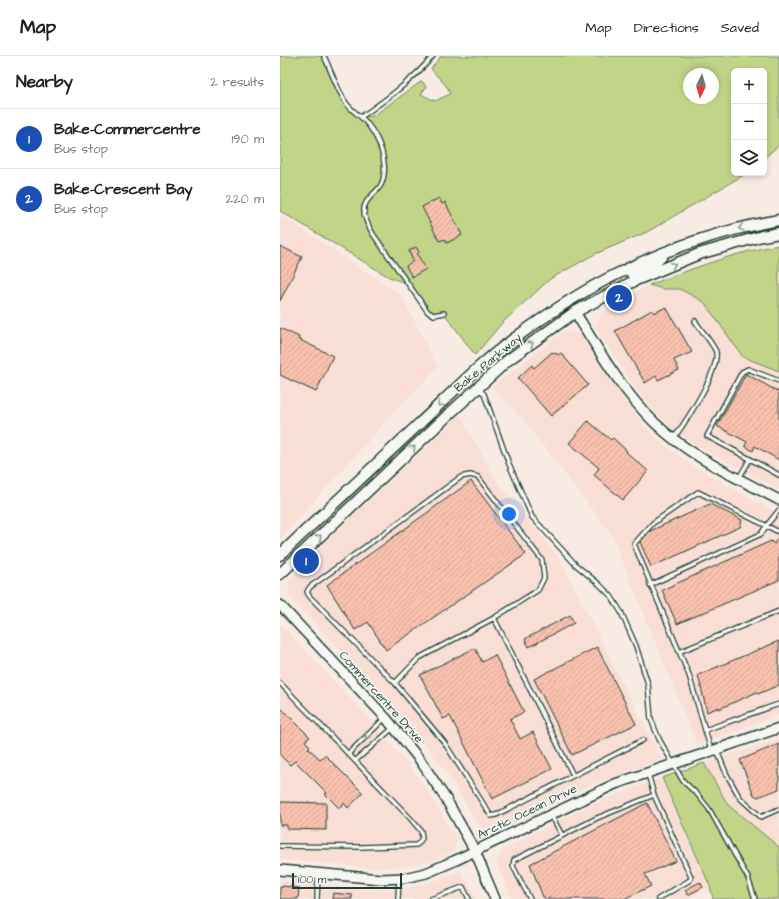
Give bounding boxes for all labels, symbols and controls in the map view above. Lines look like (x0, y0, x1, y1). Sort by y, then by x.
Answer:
text: Map (20, 14, 56, 41)
text: Map (585, 18, 612, 38)
text: Directions (634, 18, 699, 38)
text: Saved (721, 18, 759, 38)
north arrow (683, 68, 719, 104)
map controls (731, 68, 767, 176)
button: + (731, 68, 767, 104)
text: Nearby (16, 70, 73, 94)
text: 2 results (210, 73, 264, 91)
button: − (731, 104, 767, 140)
text: Bake-Commercentre (54, 119, 201, 140)
text: 1 (28, 130, 30, 148)
text: 190 m (231, 130, 264, 148)
text: Bus stop (54, 140, 108, 158)
button: layers (731, 140, 767, 176)
text: Bake-Crescent Bay (54, 179, 193, 200)
text: 2 (25, 190, 33, 208)
text: 220 m (226, 190, 264, 208)
text: Bus stop (54, 200, 108, 218)
one-way arrow (738, 223, 745, 232)
one-way arrow (670, 261, 677, 269)
pin: 2 (606, 283, 632, 313)
street label: Bake Parkway (451, 329, 526, 397)
one-way arrow (527, 341, 534, 348)
one-way arrow (437, 399, 445, 407)
one-way arrow (408, 445, 416, 453)
your location (499, 504, 519, 524)
one-way arrow (314, 535, 321, 542)
pin: 1 (293, 546, 319, 576)
street label: Commercentre Drive (335, 647, 427, 747)
one-way arrow (364, 731, 372, 739)
street label: Arctic Ocean Drive (474, 780, 580, 844)
scale bar (292, 871, 402, 890)
text: 100 m (298, 872, 326, 887)

